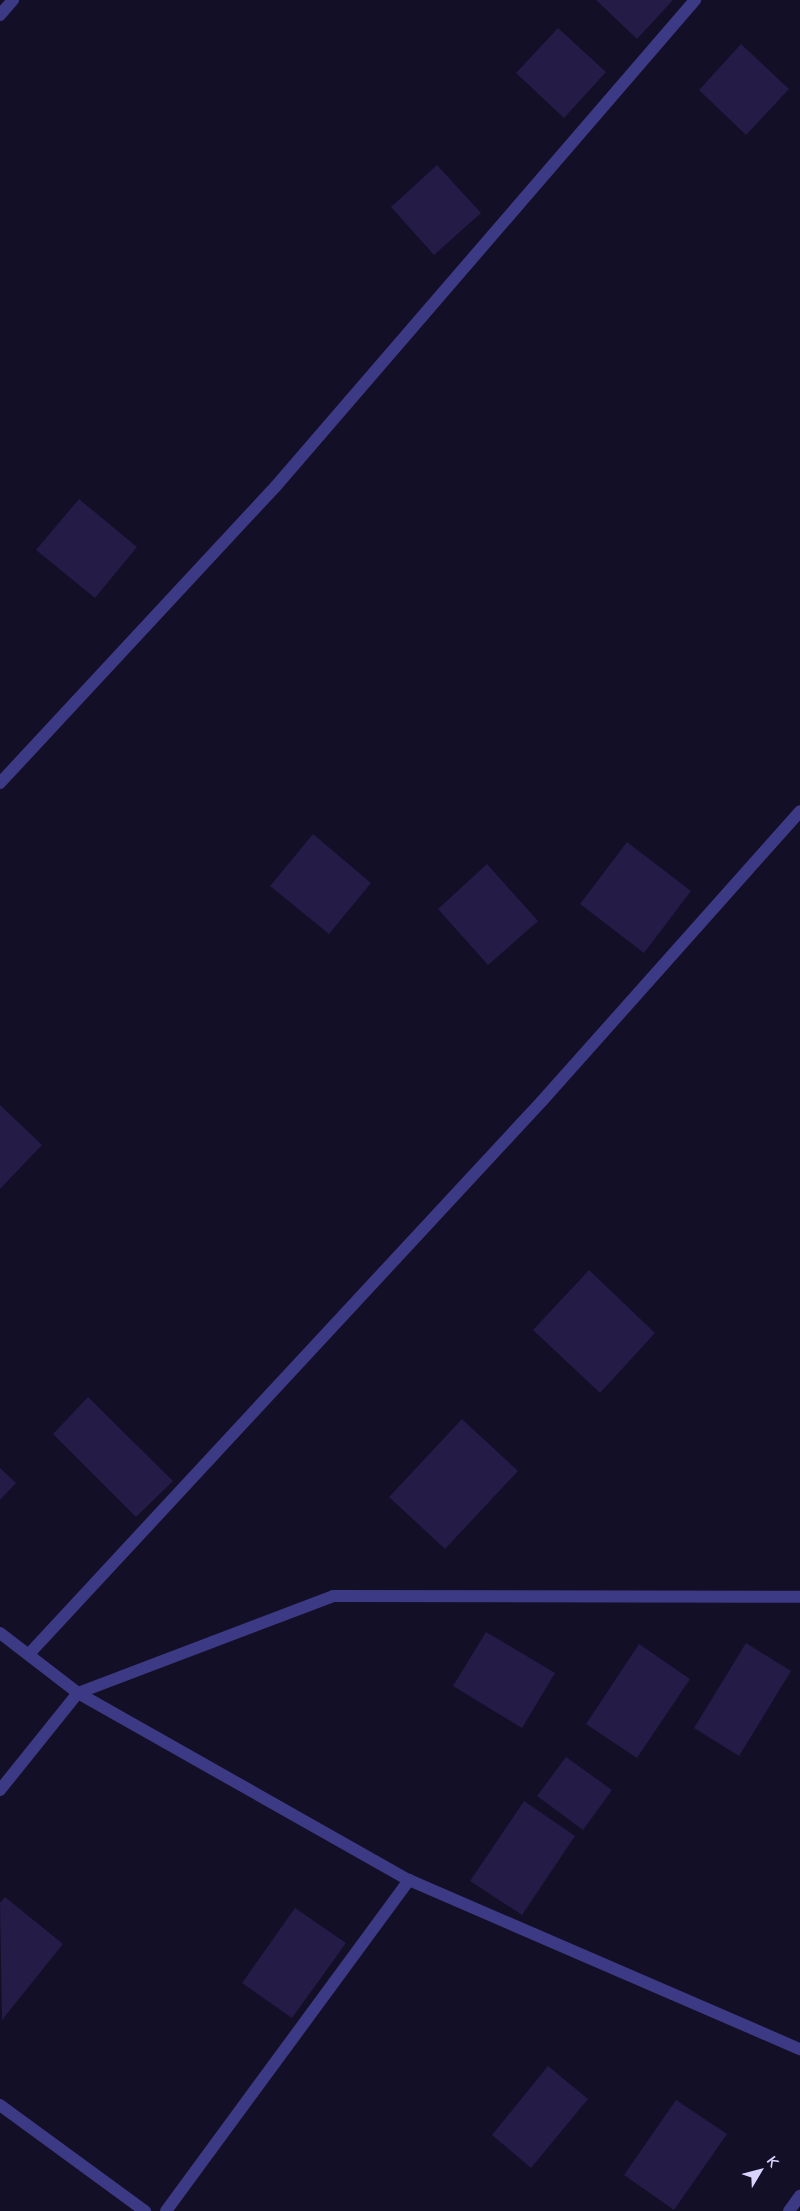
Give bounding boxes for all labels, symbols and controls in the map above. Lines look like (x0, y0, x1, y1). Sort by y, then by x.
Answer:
north arrow (735, 2146, 785, 2196)
text: K (762, 2152, 783, 2171)

